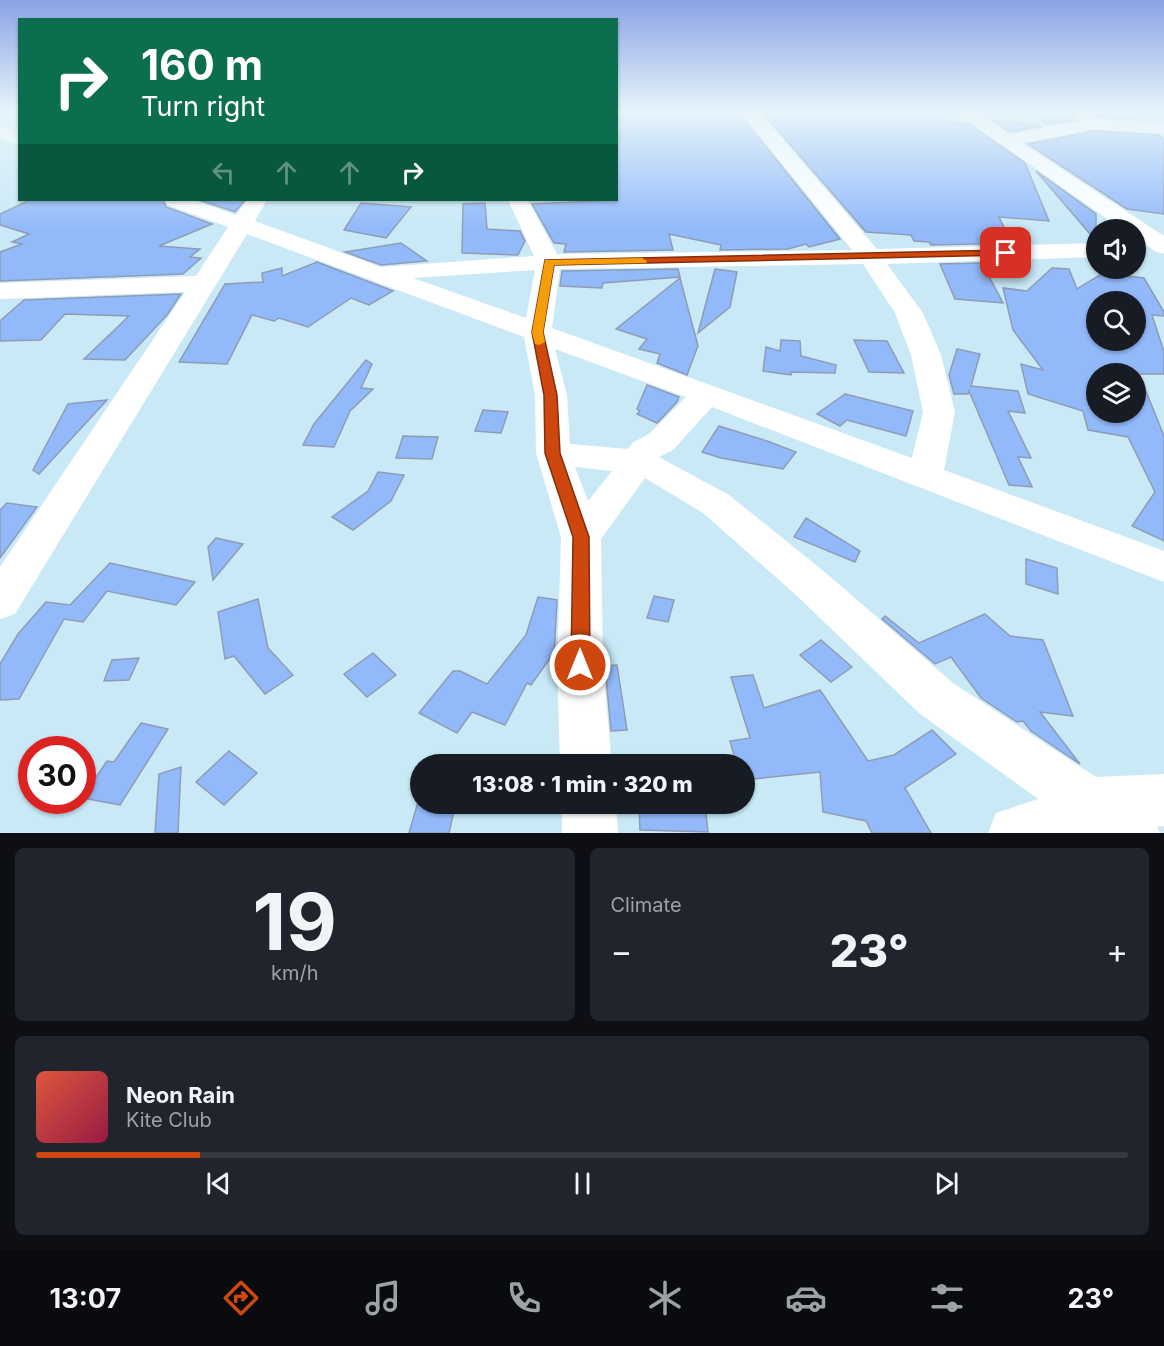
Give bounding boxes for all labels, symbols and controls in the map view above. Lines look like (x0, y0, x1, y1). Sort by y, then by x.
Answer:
text: 160 m (141, 39, 263, 90)
icon: right (42, 42, 120, 120)
text: Turn right (141, 90, 265, 123)
icon: left (207, 156, 240, 189)
icon: ahead (270, 156, 303, 189)
icon: ahead (333, 156, 366, 189)
icon: right (396, 156, 429, 189)
map controls (1086, 219, 1146, 423)
button: sound (1086, 219, 1146, 279)
pin (980, 227, 1031, 278)
icon: arrive (989, 236, 1022, 269)
button: search (1086, 291, 1146, 351)
button: layers (1086, 363, 1146, 423)
position arrow (548, 633, 612, 697)
speed limit sign: 30 (18, 736, 96, 814)
text: 13:08 · 1 min · 320 m (472, 771, 693, 797)
text: 19 (253, 874, 337, 969)
text: Climate (611, 893, 682, 917)
text: 23° (830, 923, 909, 978)
text: − (611, 931, 632, 971)
text: + (1106, 931, 1128, 971)
text: km/h (271, 961, 319, 985)
text: Neon Rain (126, 1082, 235, 1108)
text: Kite Club (126, 1108, 212, 1132)
icon: previous (202, 1167, 235, 1200)
icon: pause (566, 1167, 599, 1200)
icon: next (930, 1167, 963, 1200)
icon: directions (220, 1277, 262, 1319)
icon: music (362, 1277, 404, 1319)
icon: phone (503, 1277, 545, 1319)
icon: climate (644, 1277, 686, 1319)
icon: car (785, 1277, 827, 1319)
icon: filters (926, 1277, 968, 1319)
text: 13:07 (50, 1282, 121, 1315)
text: 23° (1068, 1282, 1114, 1315)

